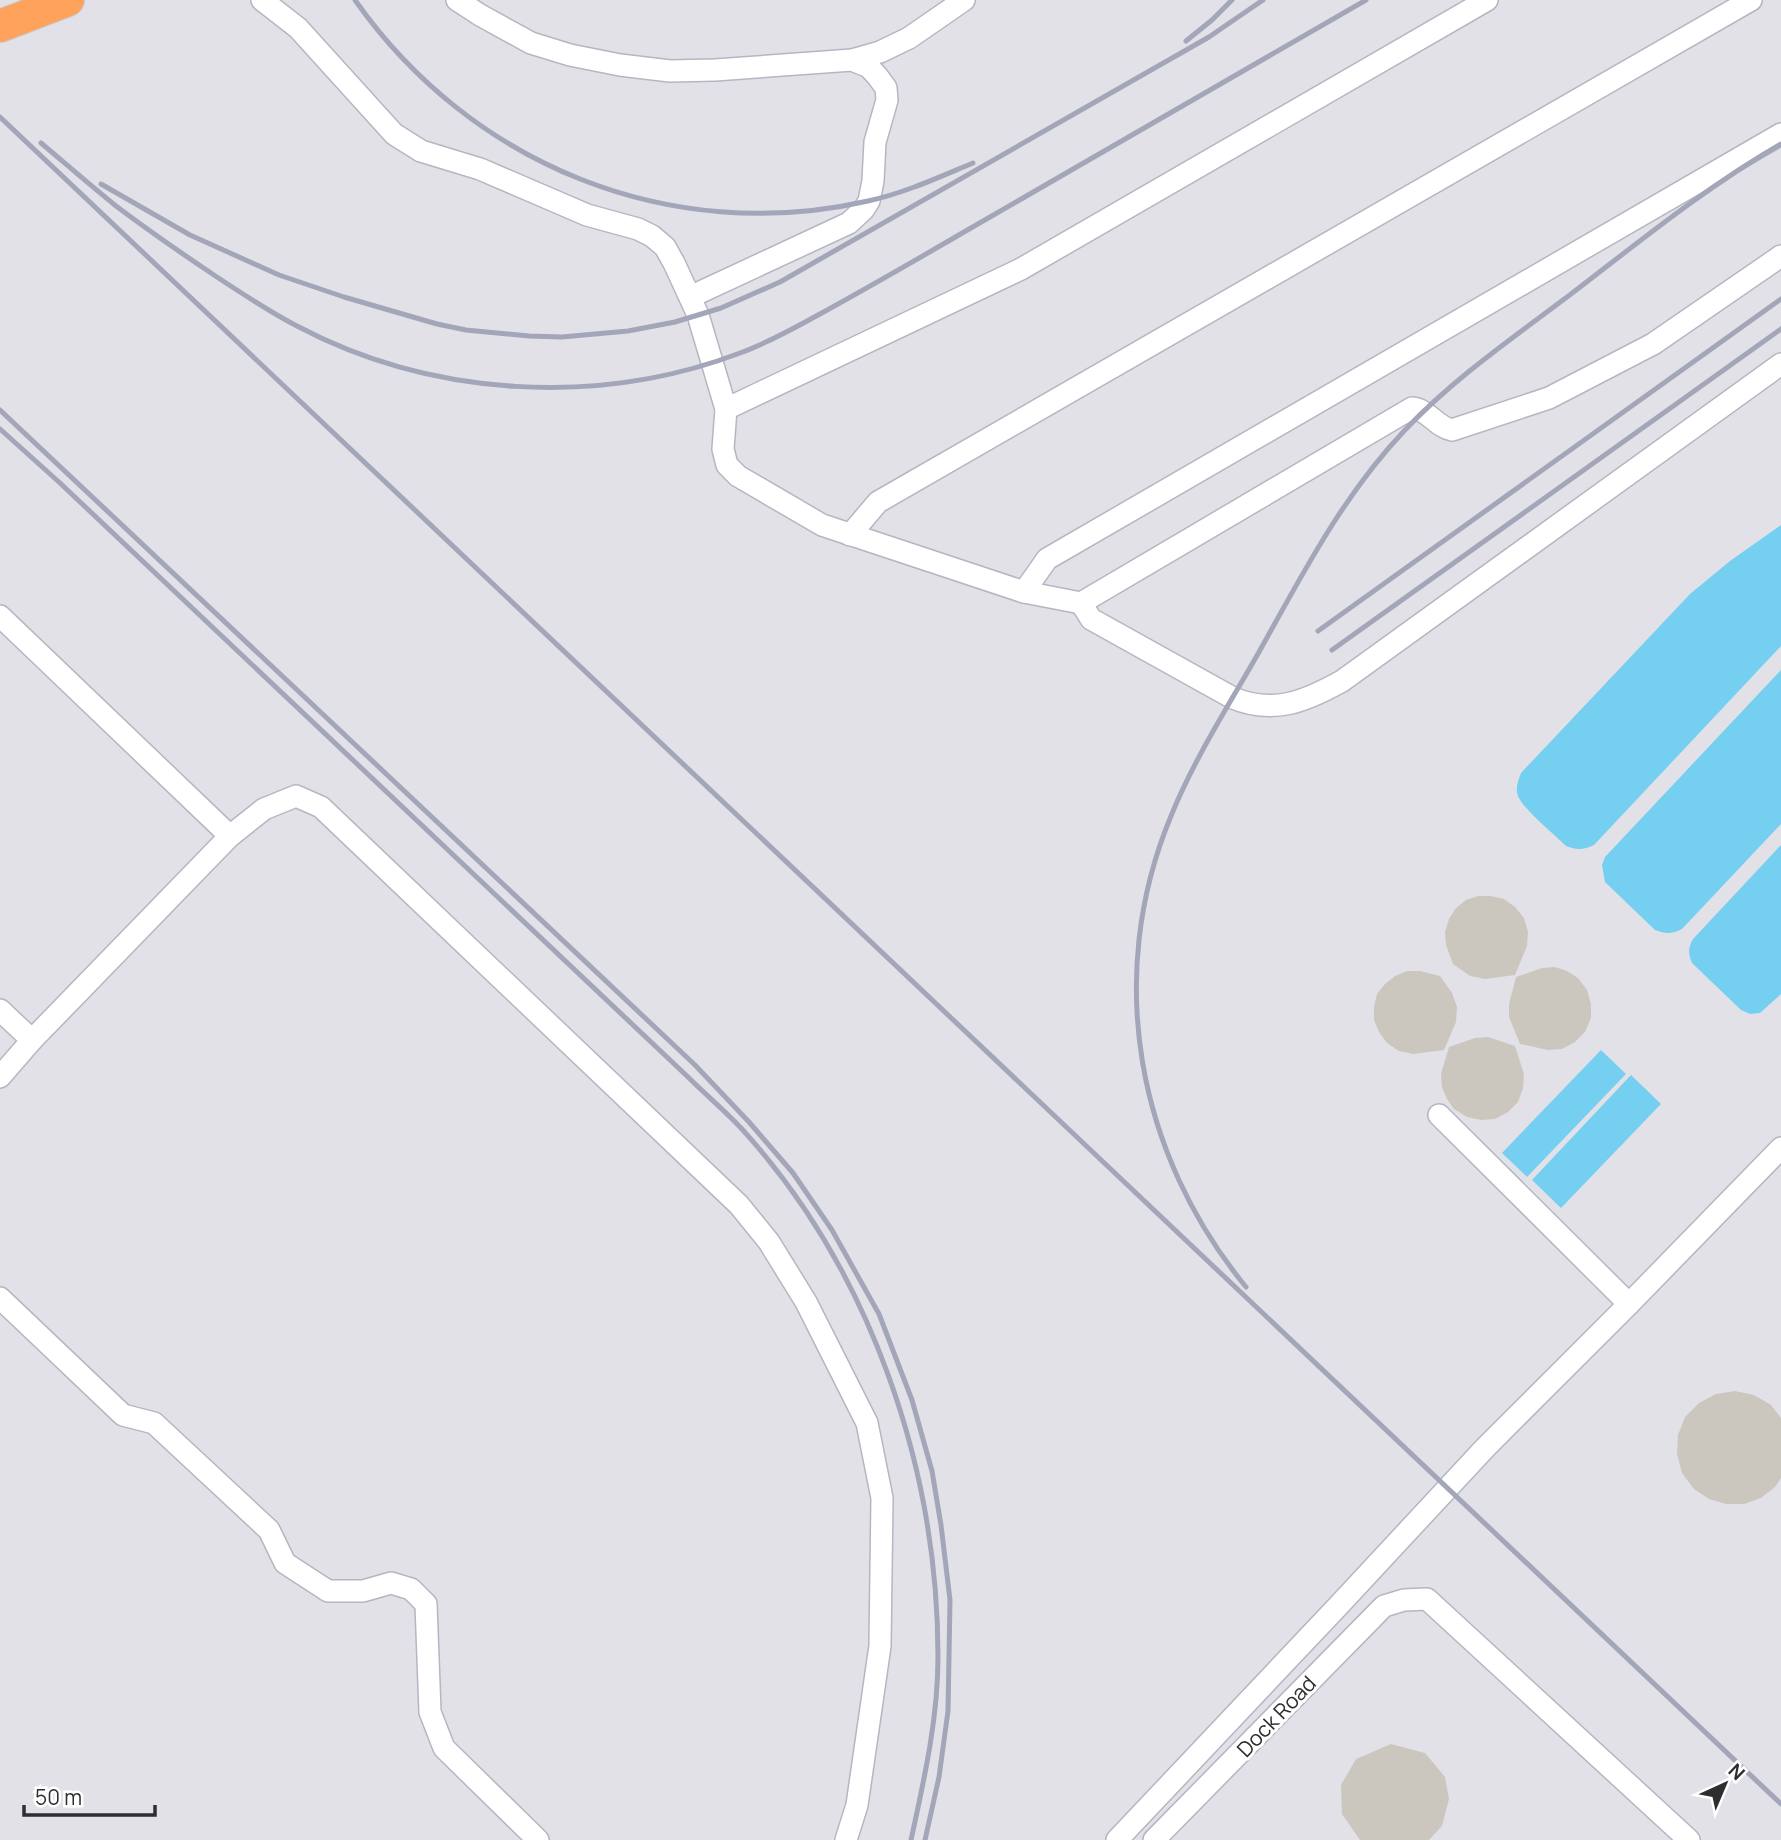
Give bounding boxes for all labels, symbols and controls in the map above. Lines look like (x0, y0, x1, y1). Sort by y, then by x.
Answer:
street label: Dock Road (1230, 1669, 1322, 1763)
north arrow (1690, 1749, 1760, 1819)
text: N (1723, 1758, 1751, 1786)
scale bar (24, 1773, 156, 1817)
text: 50 m (35, 1783, 82, 1811)

